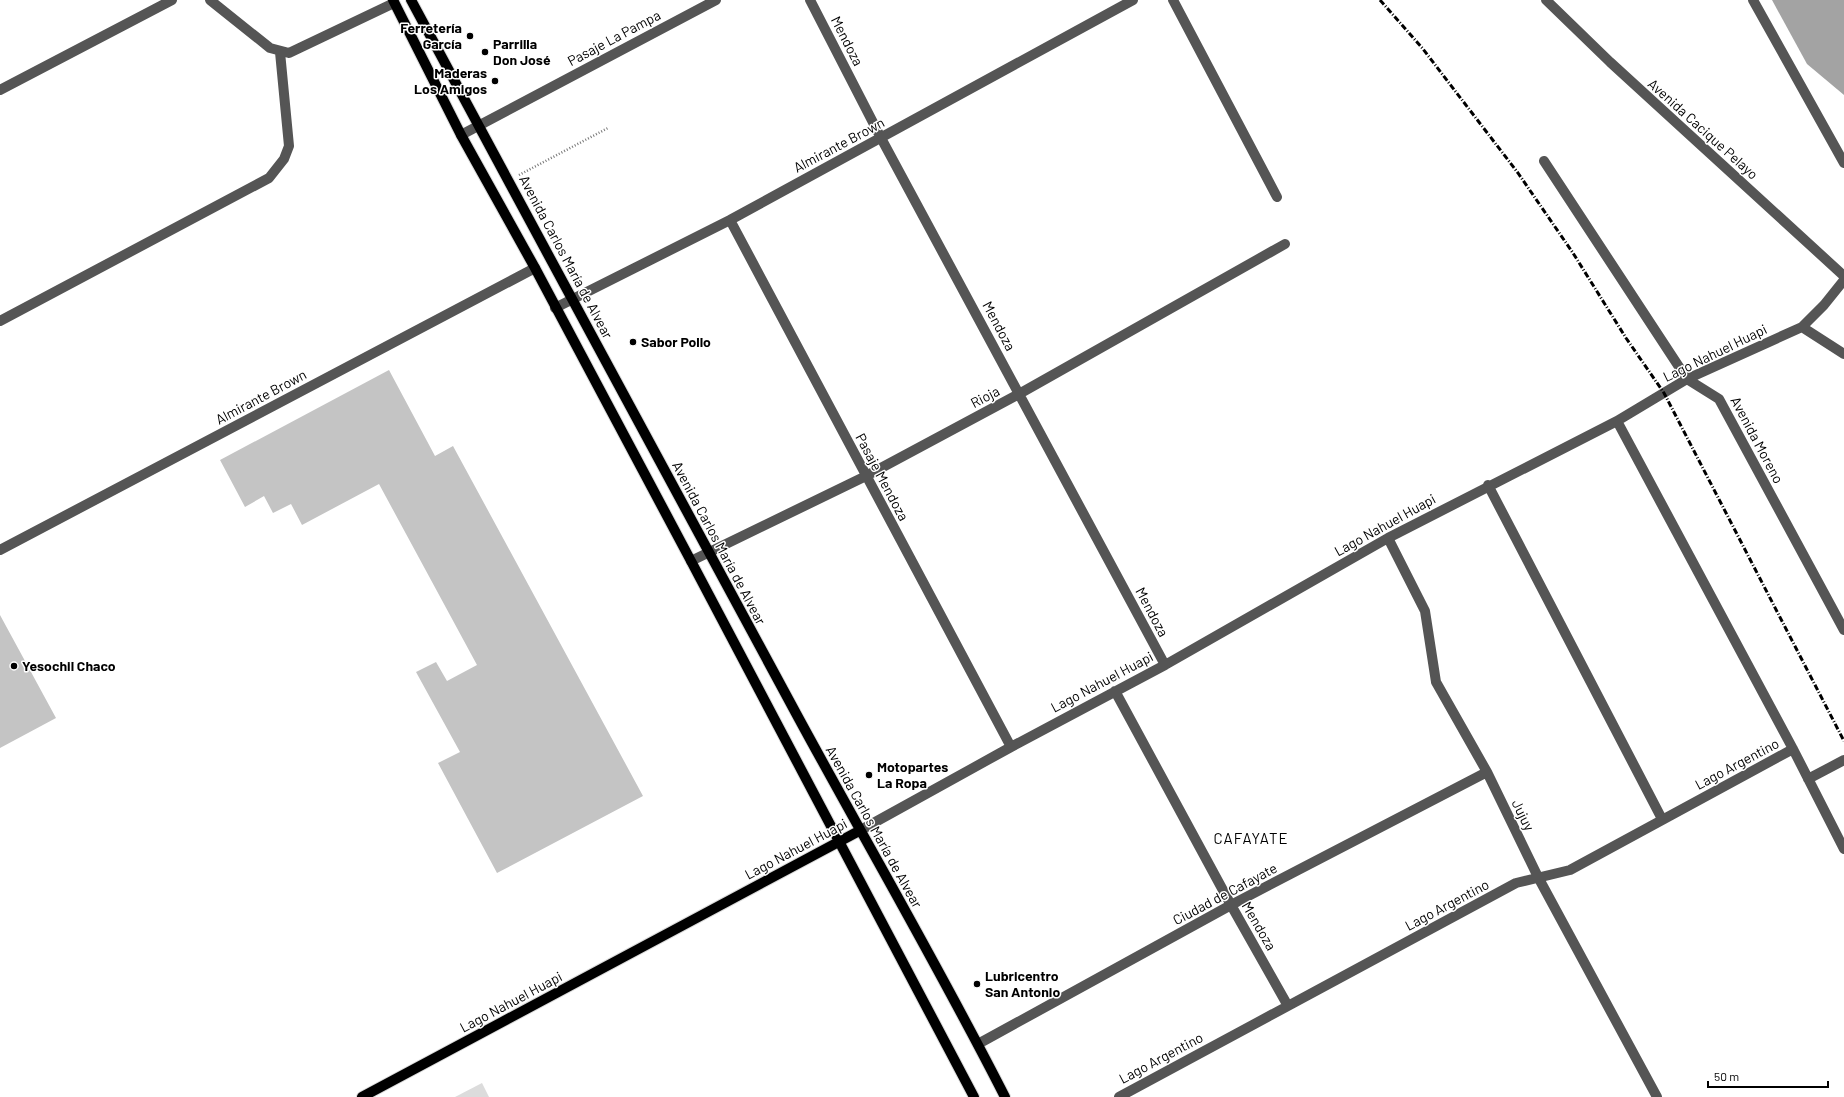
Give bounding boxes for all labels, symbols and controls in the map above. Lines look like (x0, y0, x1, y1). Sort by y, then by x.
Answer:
street label: Pasaje La Pampa (564, 6, 663, 69)
street label: Mendoza (828, 13, 867, 69)
place label: Ferretería García (400, 19, 462, 52)
marker: Ferretería García (465, 31, 475, 41)
place label: Parrilla Don José (493, 35, 551, 68)
marker: Parrilla Don José (480, 47, 490, 57)
place label: Maderas Los Amigos (414, 64, 487, 97)
street label: Avenida Cacique Pelayo (1645, 75, 1762, 183)
marker: Maderas Los Amigos (490, 76, 500, 86)
street label: Almirante Brown (790, 113, 887, 176)
street label: Avenida Carlos María de Alvear (516, 172, 617, 341)
street label: Mendoza (979, 298, 1020, 353)
street label: Lago Nahuel Huapi (1660, 320, 1769, 385)
place label: Sabor Pollo (641, 333, 711, 350)
marker: Sabor Pollo (628, 337, 638, 347)
street label: Almirante Brown (212, 365, 309, 428)
street label: Rioja (967, 382, 1002, 411)
street label: Avenida Moreno (1727, 393, 1787, 486)
street label: Pasaje Mendoza (852, 430, 913, 523)
street label: Avenida Carlos María de Alvear (669, 458, 770, 627)
street label: Lago Nahuel Huapi (1331, 490, 1438, 559)
street label: Mendoza (1132, 584, 1173, 639)
street label: Lago Nahuel Huapi (1048, 647, 1156, 716)
place label: Yesochil Chaco (22, 657, 116, 674)
marker: Yesochil Chaco (9, 661, 19, 671)
street label: Lago Argentino (1692, 734, 1782, 793)
street label: Avenida Carlos María de Alvear (823, 743, 926, 911)
place label: Motopartes La Ropa (877, 758, 948, 791)
marker: Motopartes La Ropa (864, 770, 874, 780)
street label: Jujuy (1509, 796, 1539, 834)
street label: Lago Nahuel Huapi (742, 814, 850, 883)
district label: CAFAYATE (1213, 829, 1289, 847)
street label: Ciudad de Cafayate (1170, 859, 1280, 928)
street label: Lago Argentino (1402, 875, 1492, 934)
street label: Mendoza (1239, 898, 1280, 953)
street label: Lago Nahuel Huapi (457, 967, 565, 1036)
place label: Lubricentro San Antonio (985, 967, 1060, 1000)
marker: Lubricentro San Antonio (972, 979, 982, 989)
street label: Lago Argentino (1116, 1028, 1206, 1087)
scale bar (1708, 1063, 1828, 1089)
text: 50 m (1714, 1069, 1739, 1083)

